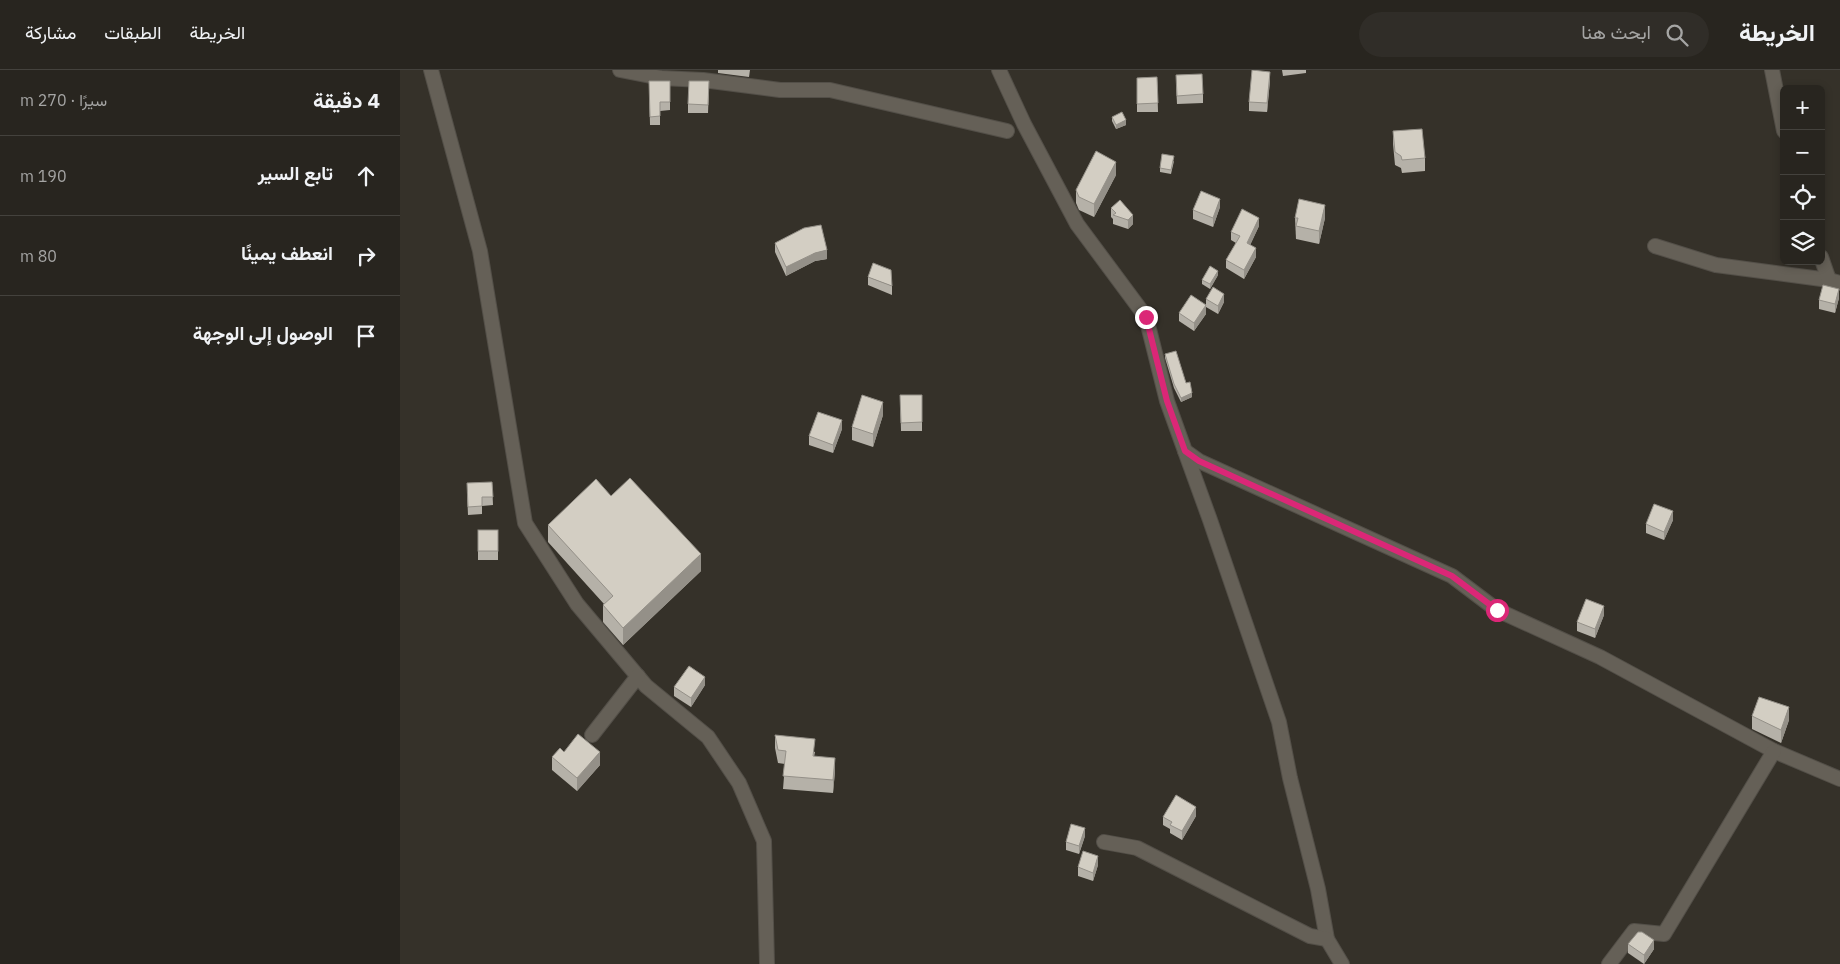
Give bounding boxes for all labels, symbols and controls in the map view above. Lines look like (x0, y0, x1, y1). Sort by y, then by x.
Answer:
search box (1359, 12, 1709, 57)
text: الخريطة (1739, 16, 1815, 48)
text: ابحث هنا (1581, 20, 1651, 44)
text: مشاركة (25, 21, 76, 44)
text: الطبقات (104, 21, 161, 44)
text: الخريطة (189, 21, 245, 44)
icon: search (1663, 21, 1691, 49)
map controls (1780, 85, 1825, 265)
button: + (1780, 85, 1825, 130)
text: 4 دقيقة (313, 86, 380, 114)
text: سيرًا · 270 m (20, 90, 107, 110)
button: − (1780, 130, 1825, 175)
text: تابع السير (258, 161, 333, 185)
icon: ahead (352, 162, 380, 190)
text: 190 m (20, 166, 67, 186)
button: locate (1780, 175, 1825, 220)
button: layers (1780, 220, 1825, 265)
text: انعطف يمينًا (241, 241, 333, 265)
icon: right (352, 242, 380, 270)
text: 80 m (20, 246, 57, 266)
route end (1135, 306, 1158, 329)
text: الوصول إلى الوجهة (193, 321, 333, 345)
icon: arrive (352, 322, 380, 350)
route start (1486, 599, 1509, 622)

